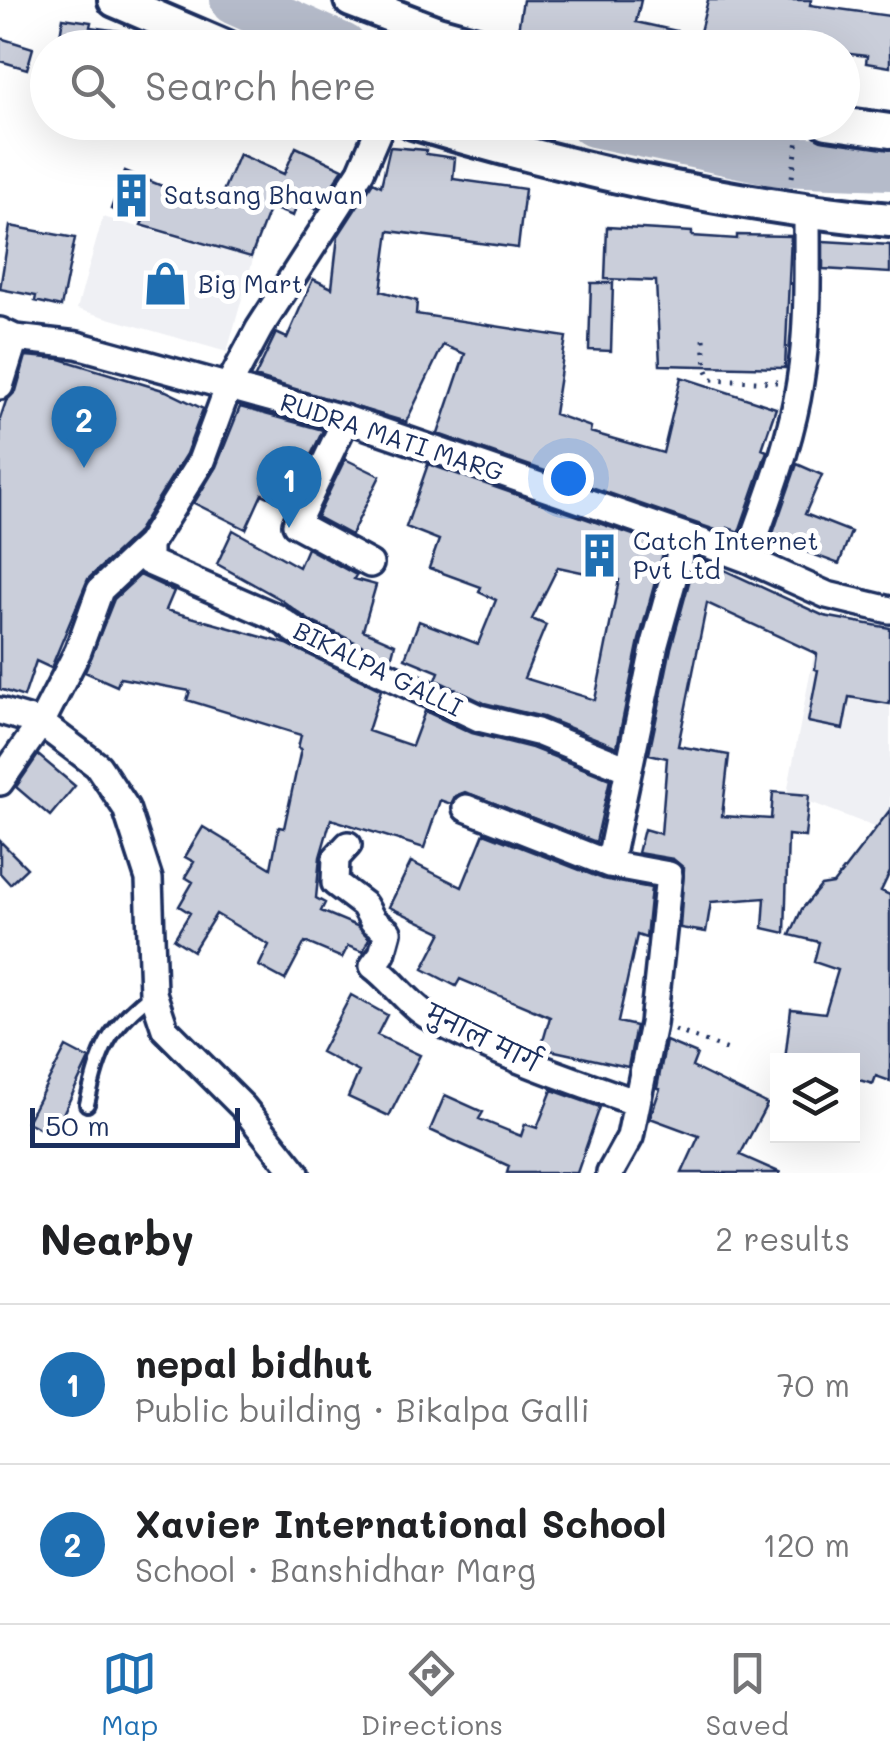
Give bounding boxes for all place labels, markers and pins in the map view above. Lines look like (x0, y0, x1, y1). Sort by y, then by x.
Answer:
building icon: Satsang Bhawan (107, 171, 155, 219)
place label: Satsang Bhawan (164, 178, 363, 210)
shop icon: Big Mart (141, 260, 189, 308)
place label: Big Mart (198, 267, 303, 299)
pin: 2 (52, 386, 116, 468)
pin: 1 (256, 446, 322, 528)
place label: Catch Internet Pvt Ltd (633, 524, 818, 585)
building icon: Catch Internet Pvt Ltd (576, 531, 624, 579)

